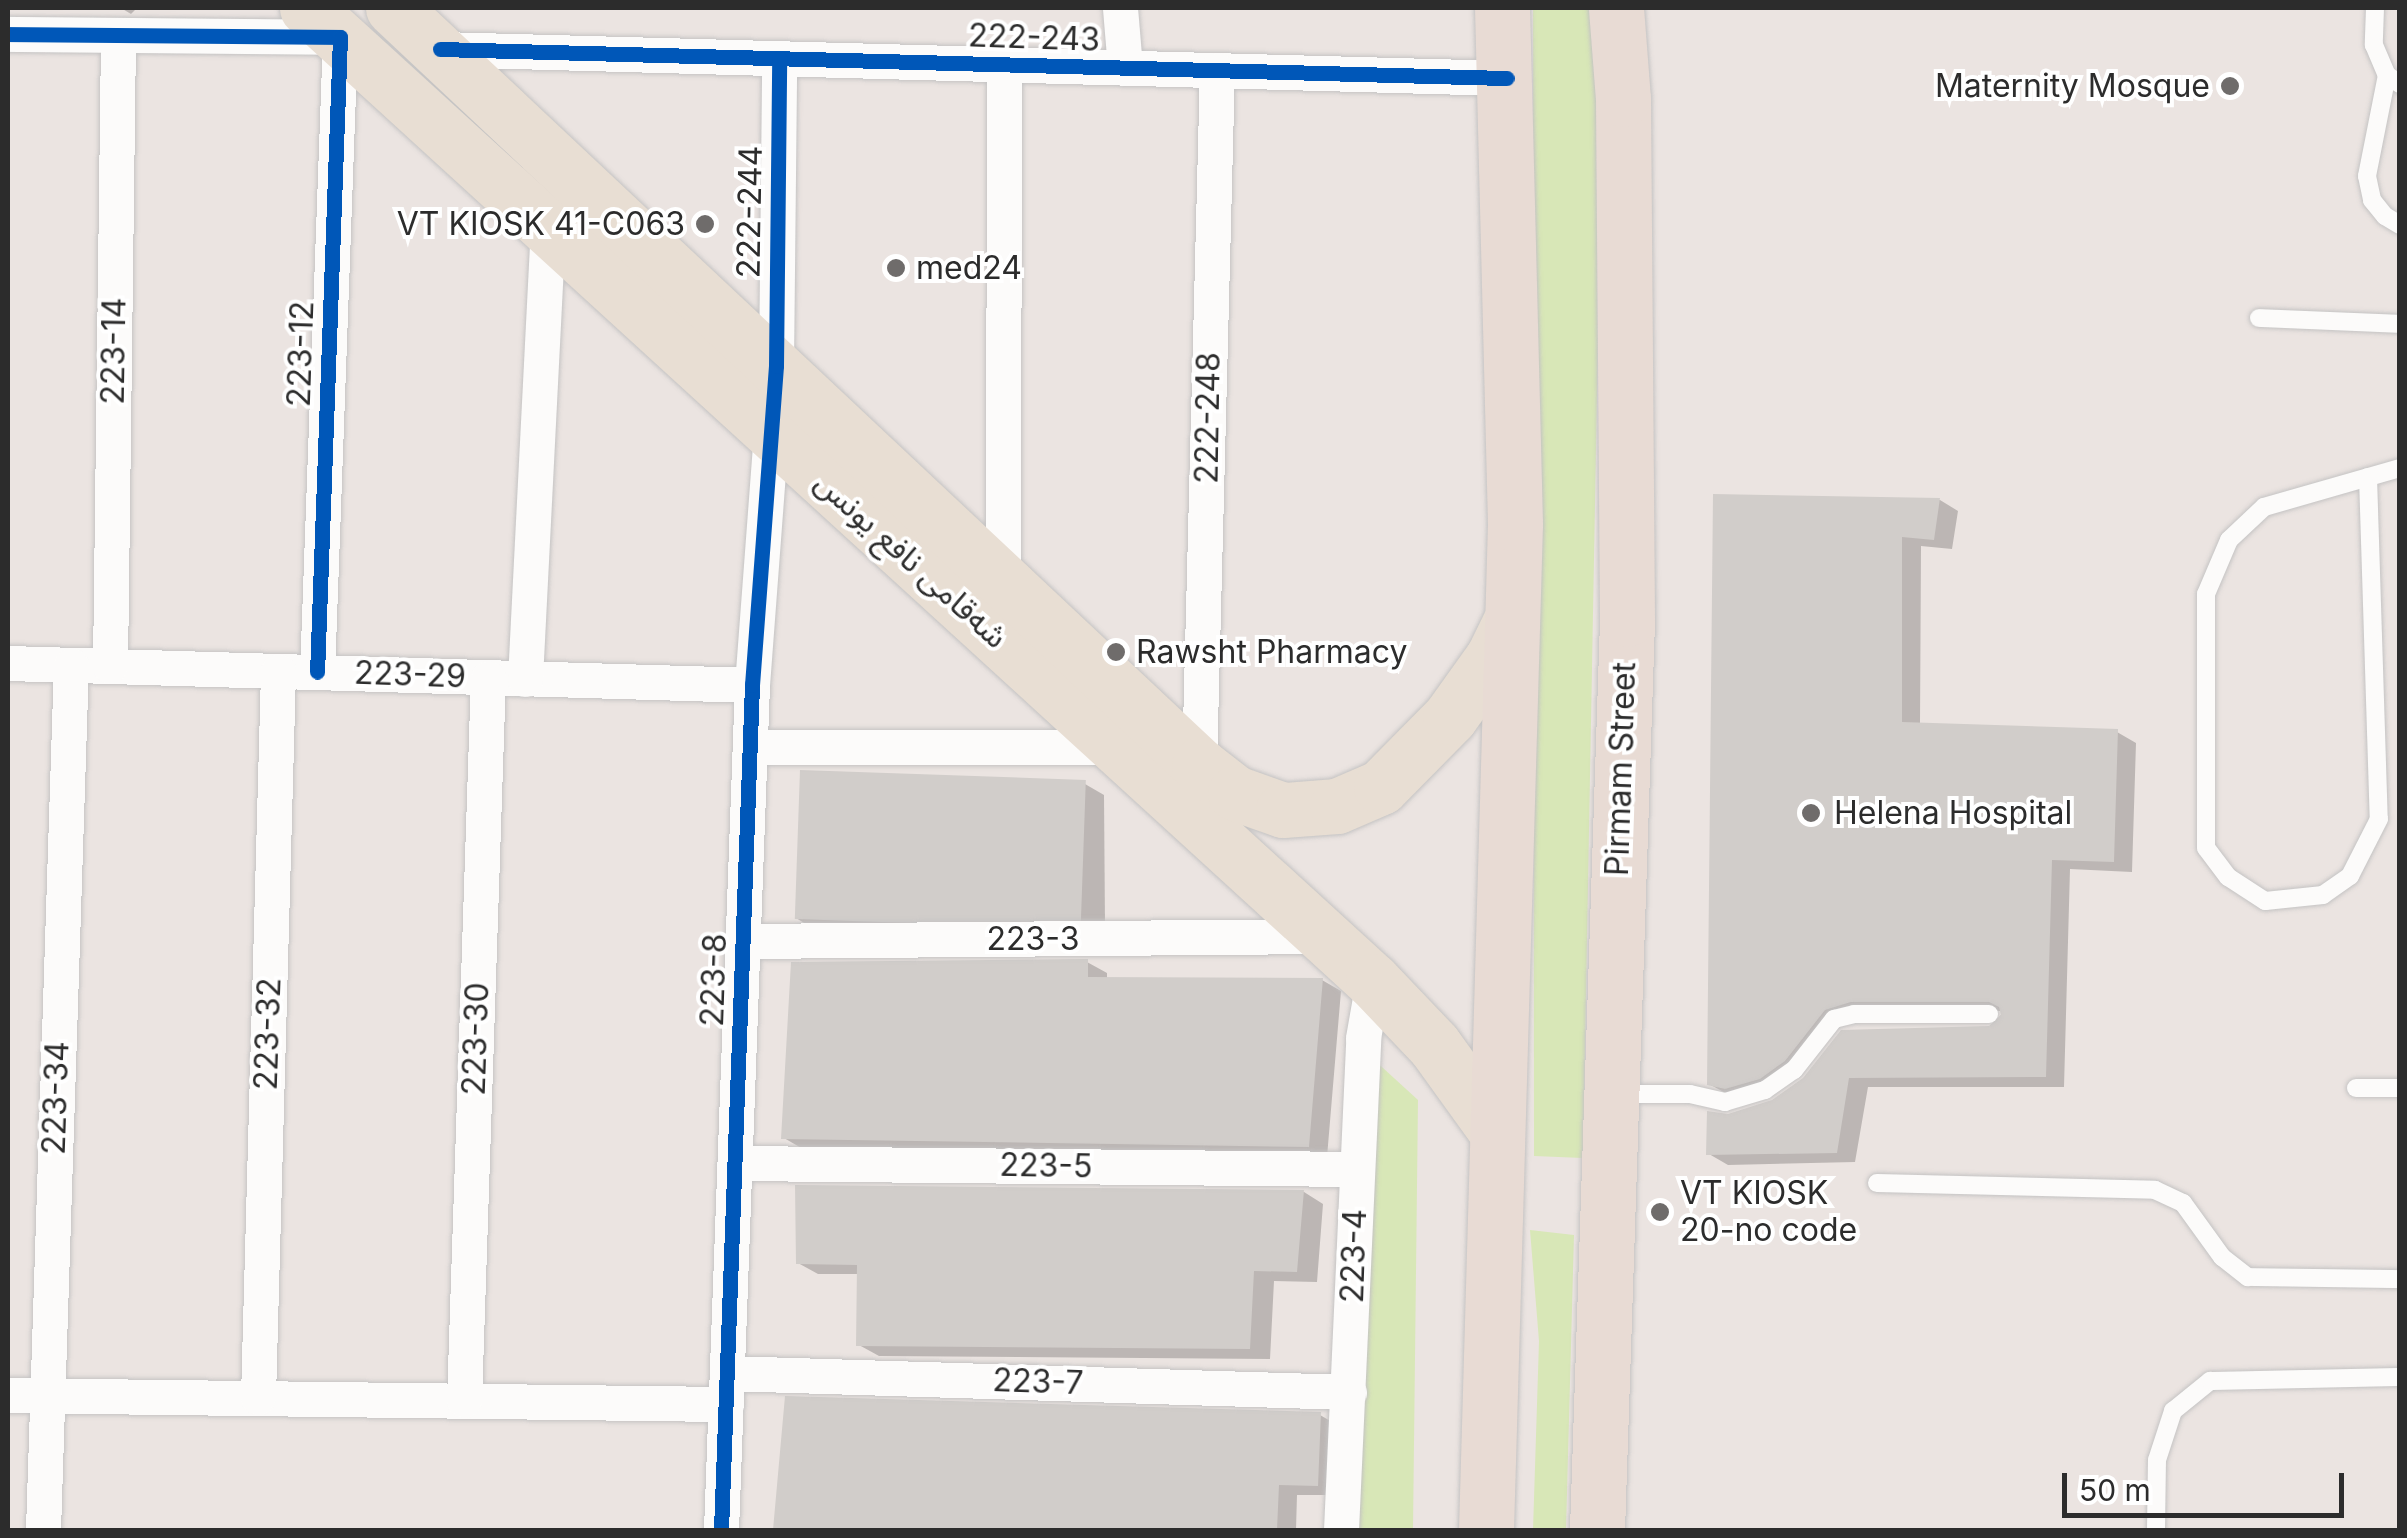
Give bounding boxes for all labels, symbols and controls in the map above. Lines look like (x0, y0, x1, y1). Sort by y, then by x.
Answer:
street label: 222-243 (968, 17, 1100, 59)
place label: Maternity Mosque (1935, 67, 2210, 105)
marker: Maternity Mosque (2219, 75, 2241, 97)
street label: 222-244 (730, 145, 770, 279)
place label: VT KIOSK 41-C063 (397, 205, 685, 243)
marker: VT KIOSK 41-C063 (694, 213, 716, 235)
place label: med24 (916, 249, 1022, 287)
marker: med24 (885, 257, 907, 279)
street label: 223-14 (94, 297, 134, 405)
street label: 223-12 (280, 300, 322, 408)
street label: 222-248 (1188, 352, 1228, 484)
street label: شەقامی نافع یونس (807, 464, 1015, 656)
place label: Rawsht Pharmacy (1136, 633, 1407, 671)
marker: Rawsht Pharmacy (1105, 641, 1127, 663)
street label: 223-29 (353, 654, 467, 696)
street label: Pirmam Street (1598, 661, 1644, 877)
place label: Helena Hospital (1834, 794, 2072, 832)
marker: Helena Hospital (1798, 800, 1824, 826)
street label: 223-3 (987, 920, 1079, 958)
street label: 223-8 (693, 933, 735, 1027)
street label: 223-32 (247, 977, 289, 1091)
street label: 223-30 (455, 982, 497, 1096)
street label: 223-34 (35, 1041, 77, 1155)
street label: 223-5 (999, 1146, 1093, 1186)
place label: VT KIOSK 20-no code (1680, 1175, 1857, 1250)
marker: VT KIOSK 20-no code (1649, 1201, 1671, 1223)
street label: 223-4 (1333, 1208, 1375, 1304)
street label: 223-7 (992, 1361, 1084, 1403)
scale bar (2067, 1453, 2350, 1515)
text: 50 m (2079, 1472, 2151, 1508)

